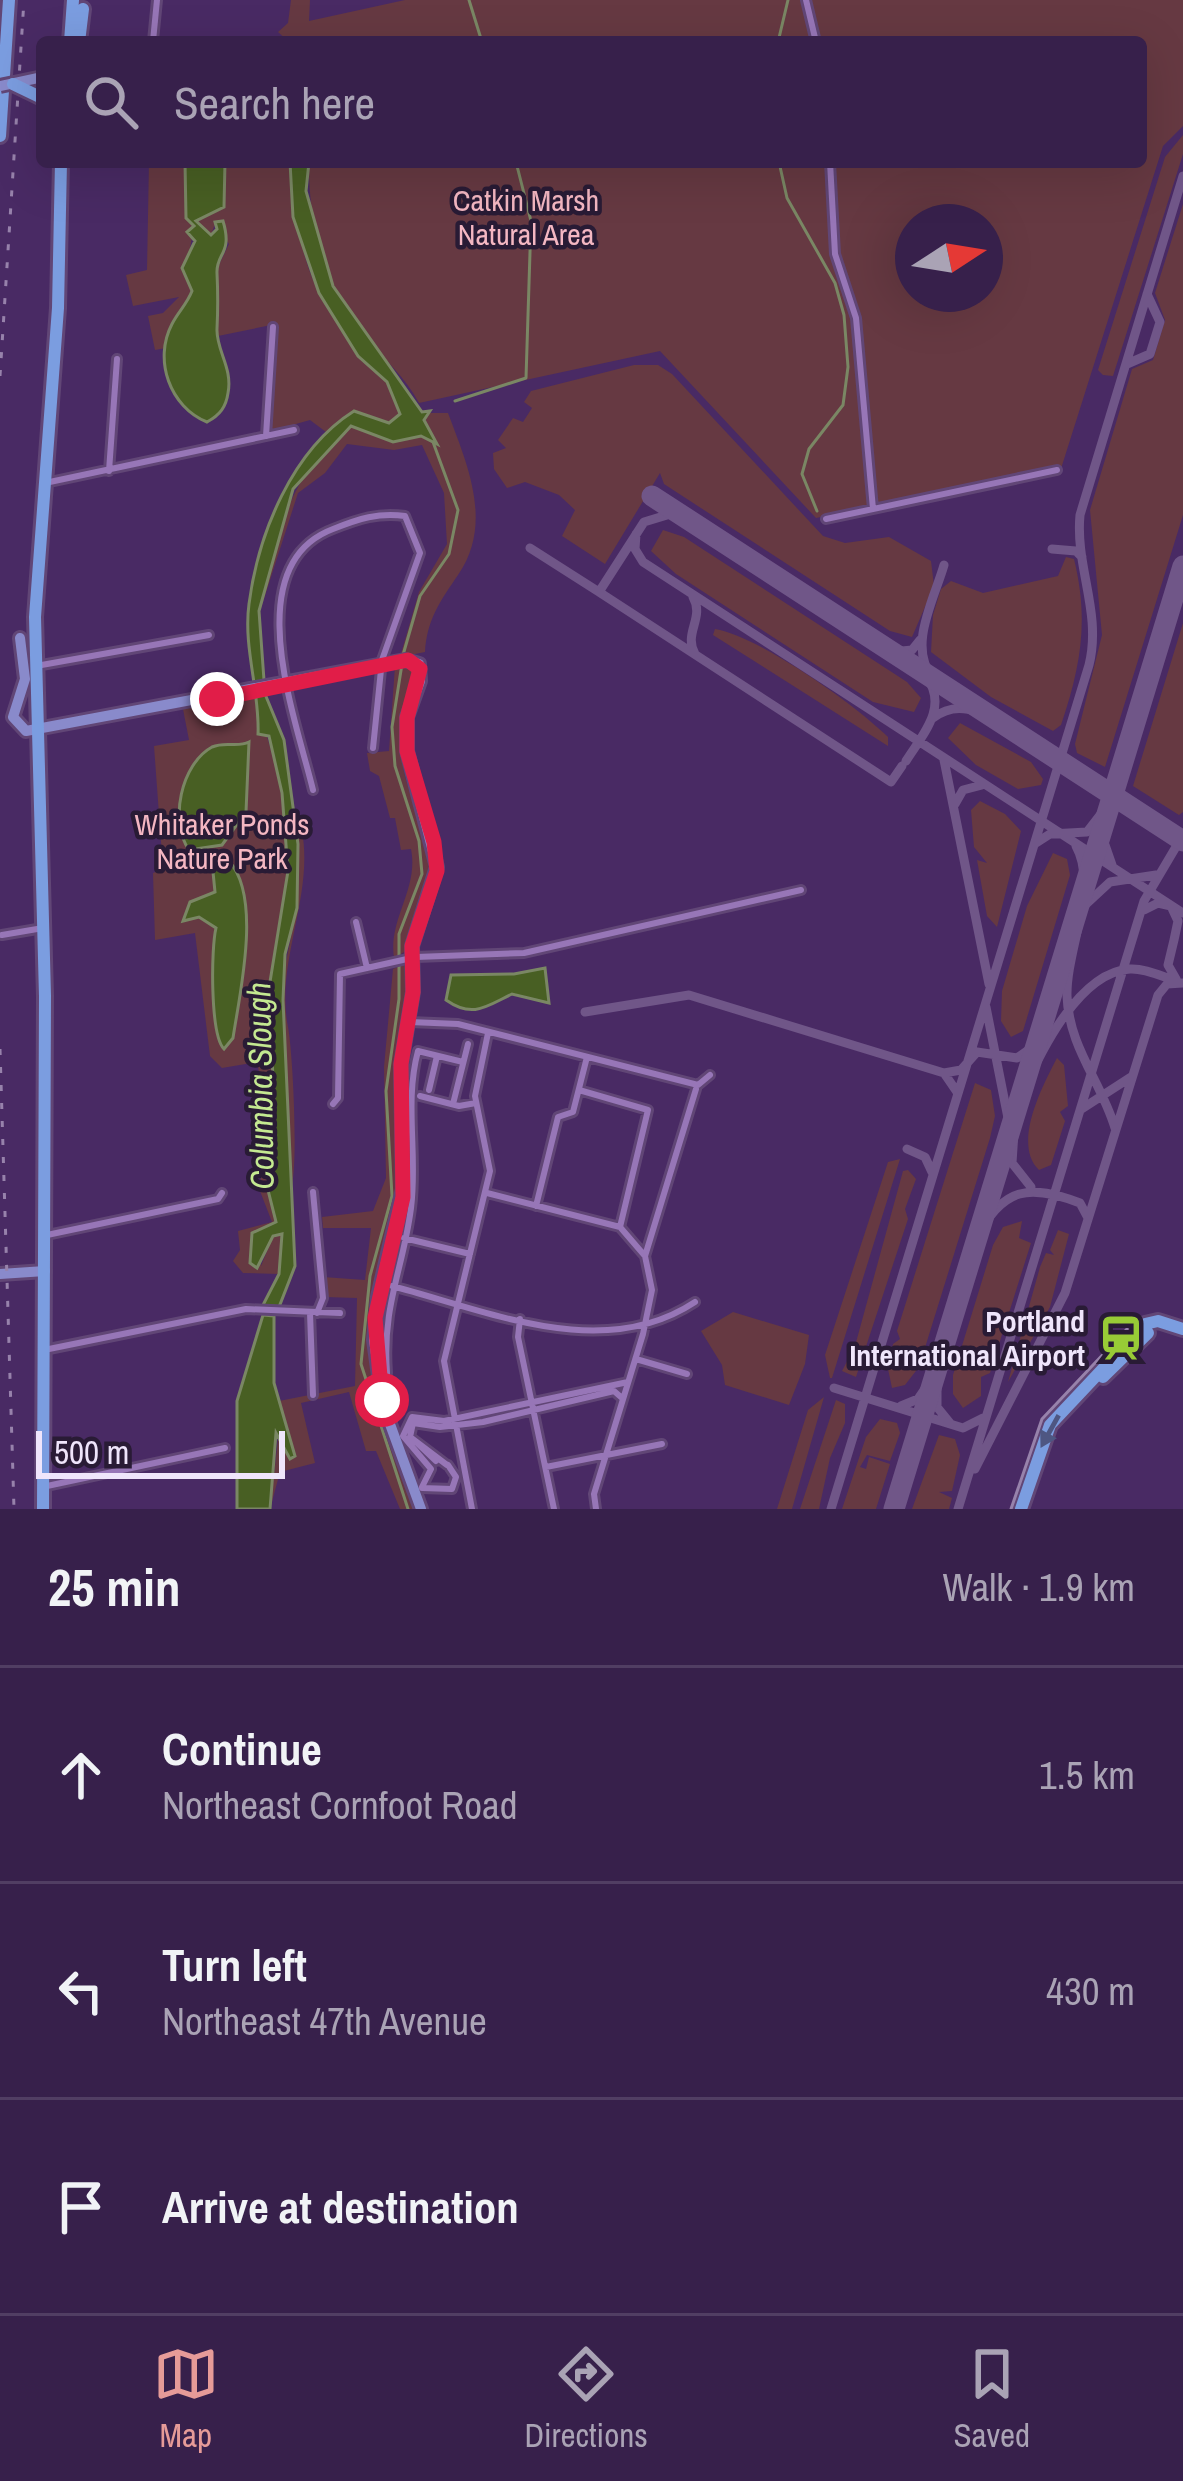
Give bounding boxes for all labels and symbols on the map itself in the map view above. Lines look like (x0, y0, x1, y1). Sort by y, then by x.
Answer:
park label: Catkin Marsh Natural Area (453, 180, 599, 254)
north arrow (895, 204, 1003, 312)
route end (190, 672, 244, 726)
park label: Whitaker Ponds Nature Park (134, 804, 310, 878)
water label: Columbia Slough (236, 982, 284, 1190)
place label: Portland International Airport (849, 1301, 1085, 1375)
station icon: Portland International Airport (1096, 1313, 1146, 1363)
route start (355, 1373, 409, 1427)
one-way arrow (1040, 1414, 1061, 1448)
scale bar (36, 1425, 285, 1478)

